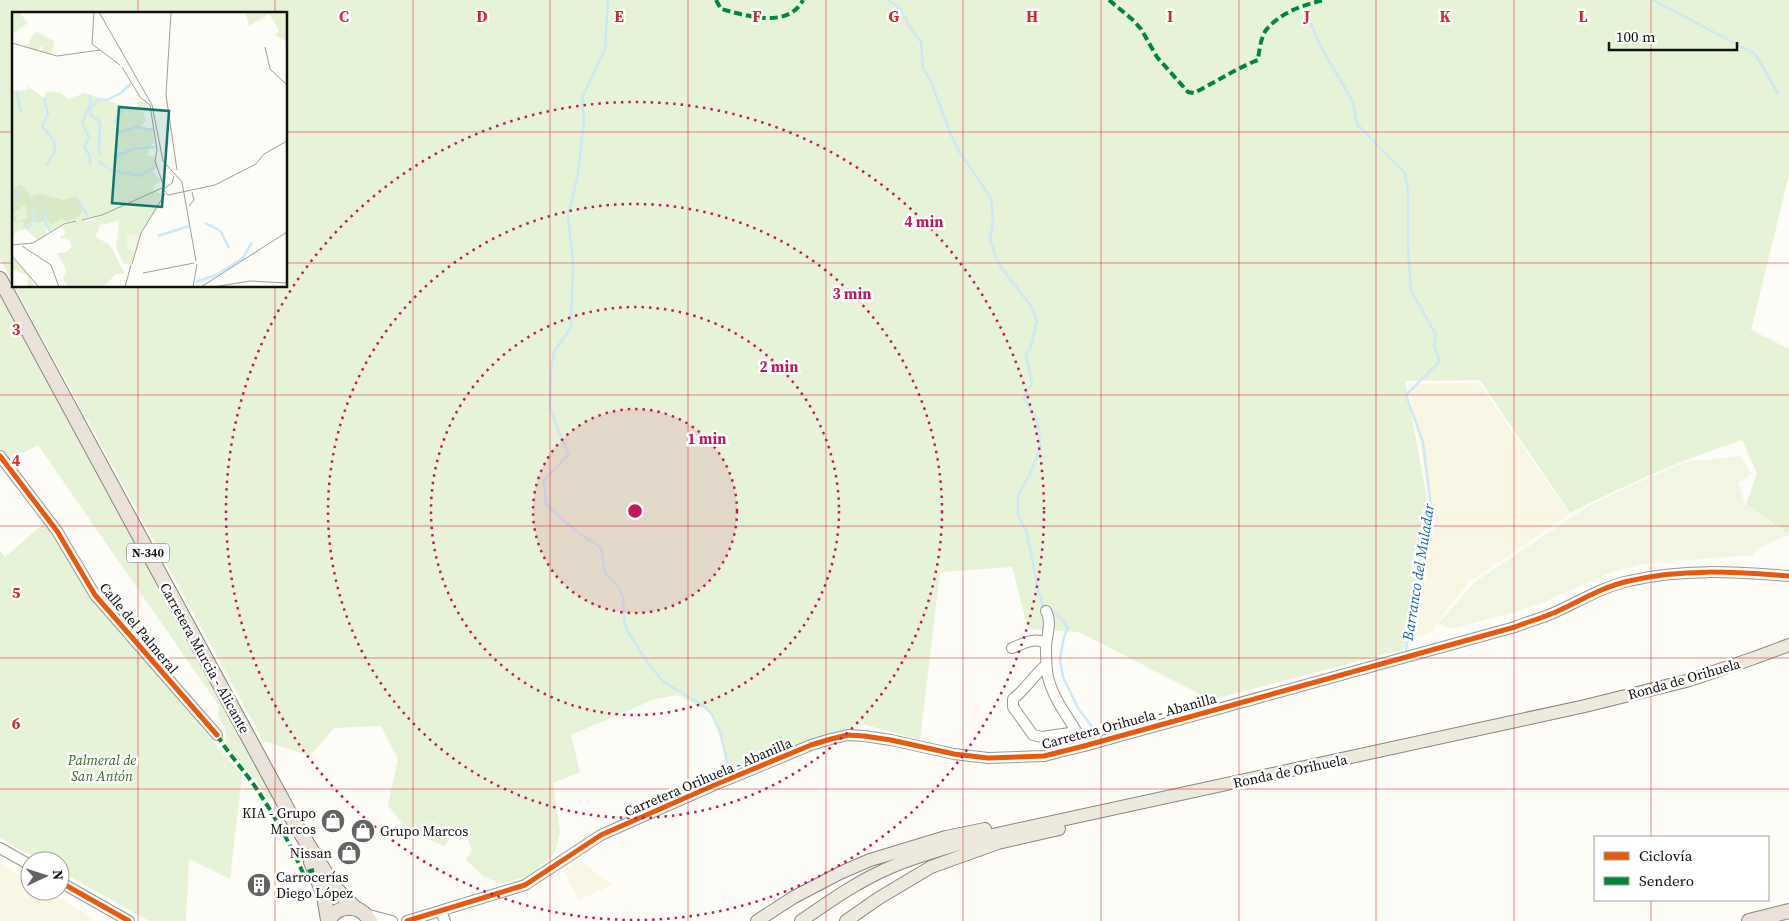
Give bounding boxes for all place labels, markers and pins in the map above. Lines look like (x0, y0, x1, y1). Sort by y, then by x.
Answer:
centre of rings (626, 502, 644, 520)
place label: KIA - Grupo Marcos (242, 803, 316, 839)
shop icon: KIA - Grupo Marcos (320, 808, 346, 834)
shop icon: Grupo Marcos (350, 818, 376, 844)
place label: Grupo Marcos (380, 821, 468, 841)
shop icon: Nissan (336, 840, 362, 866)
place label: Nissan (290, 843, 333, 863)
place label: Carrocerías Diego López (276, 867, 354, 903)
building icon: Carrocerías Diego López (246, 872, 272, 898)

